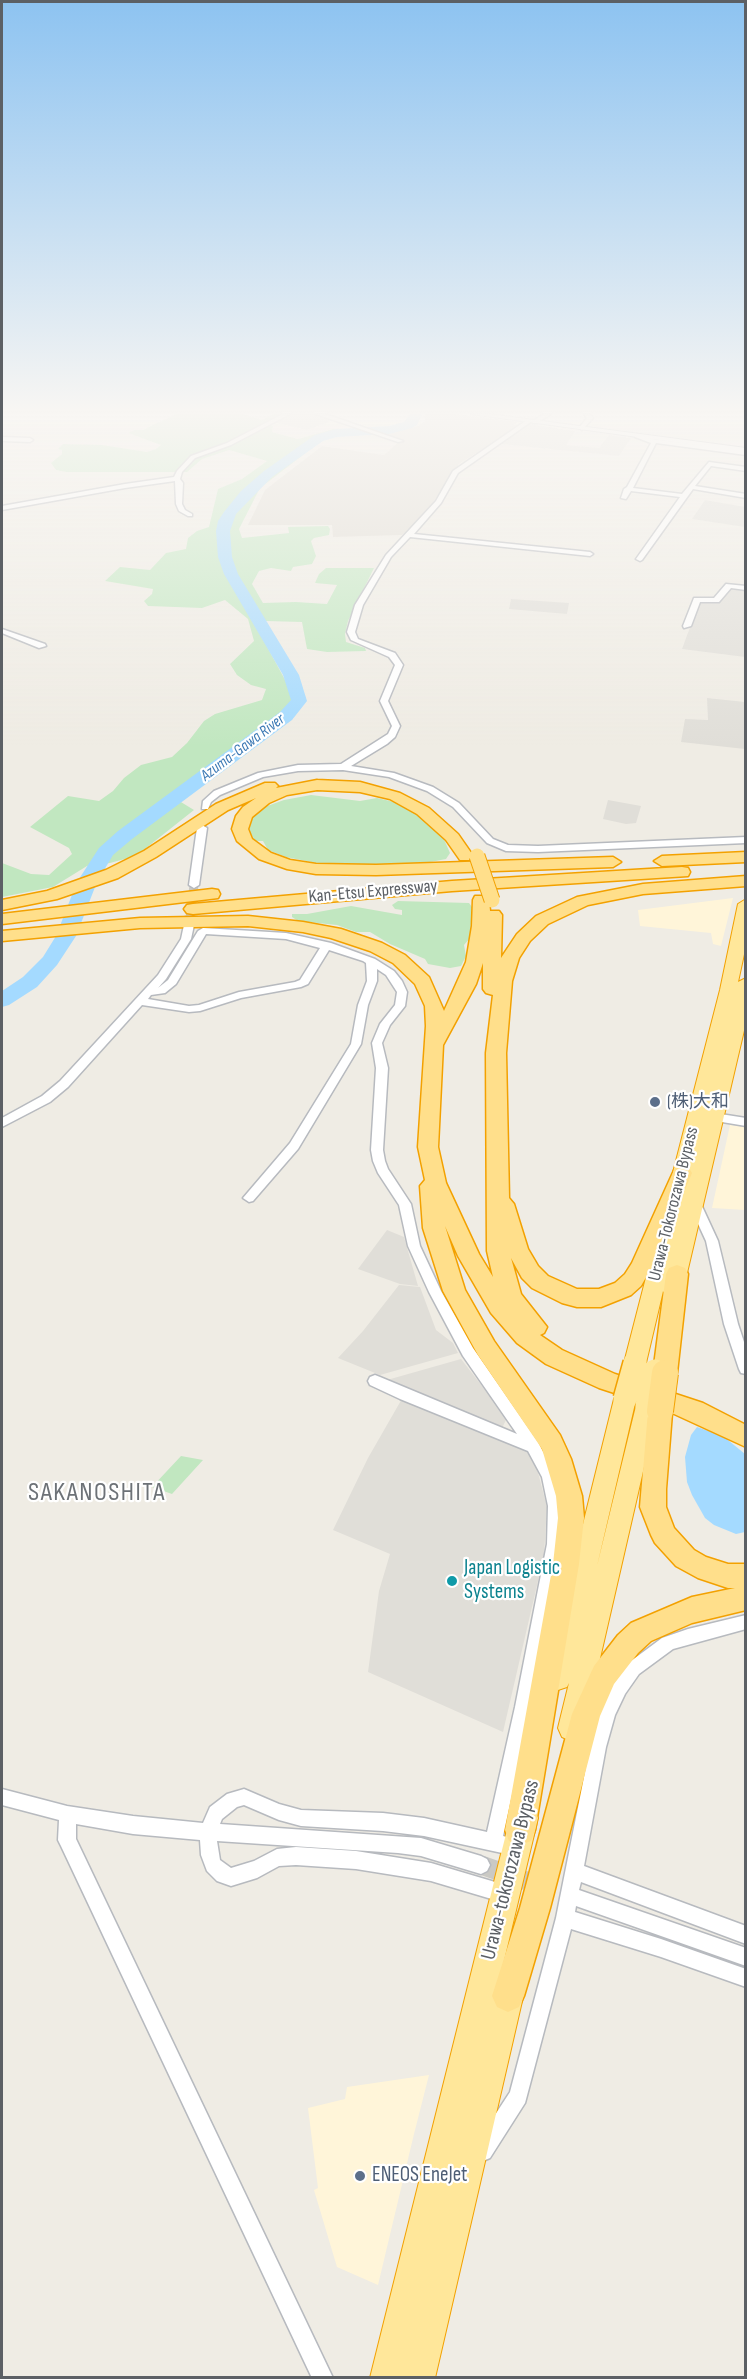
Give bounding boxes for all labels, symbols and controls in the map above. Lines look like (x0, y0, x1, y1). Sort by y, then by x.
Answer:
water label: Azuma-Gawa River (197, 710, 289, 786)
street label: Kan-Etsu Expressway (308, 876, 438, 908)
place label: (株)大和 (667, 1091, 729, 1113)
marker: (株)大和 (648, 1095, 662, 1109)
street label: Urawa-Tokorozawa Bypass (644, 1125, 704, 1283)
district label: SAKANOSHITA (28, 1477, 166, 1509)
place label: Japan Logistic Systems (464, 1556, 560, 1606)
marker: Japan Logistic Systems (445, 1574, 459, 1588)
street label: Urawa-tokorozawa Bypass (476, 1778, 546, 1962)
place label: ENEOS EneJet (372, 2163, 467, 2189)
marker: ENEOS EneJet (353, 2169, 367, 2183)

